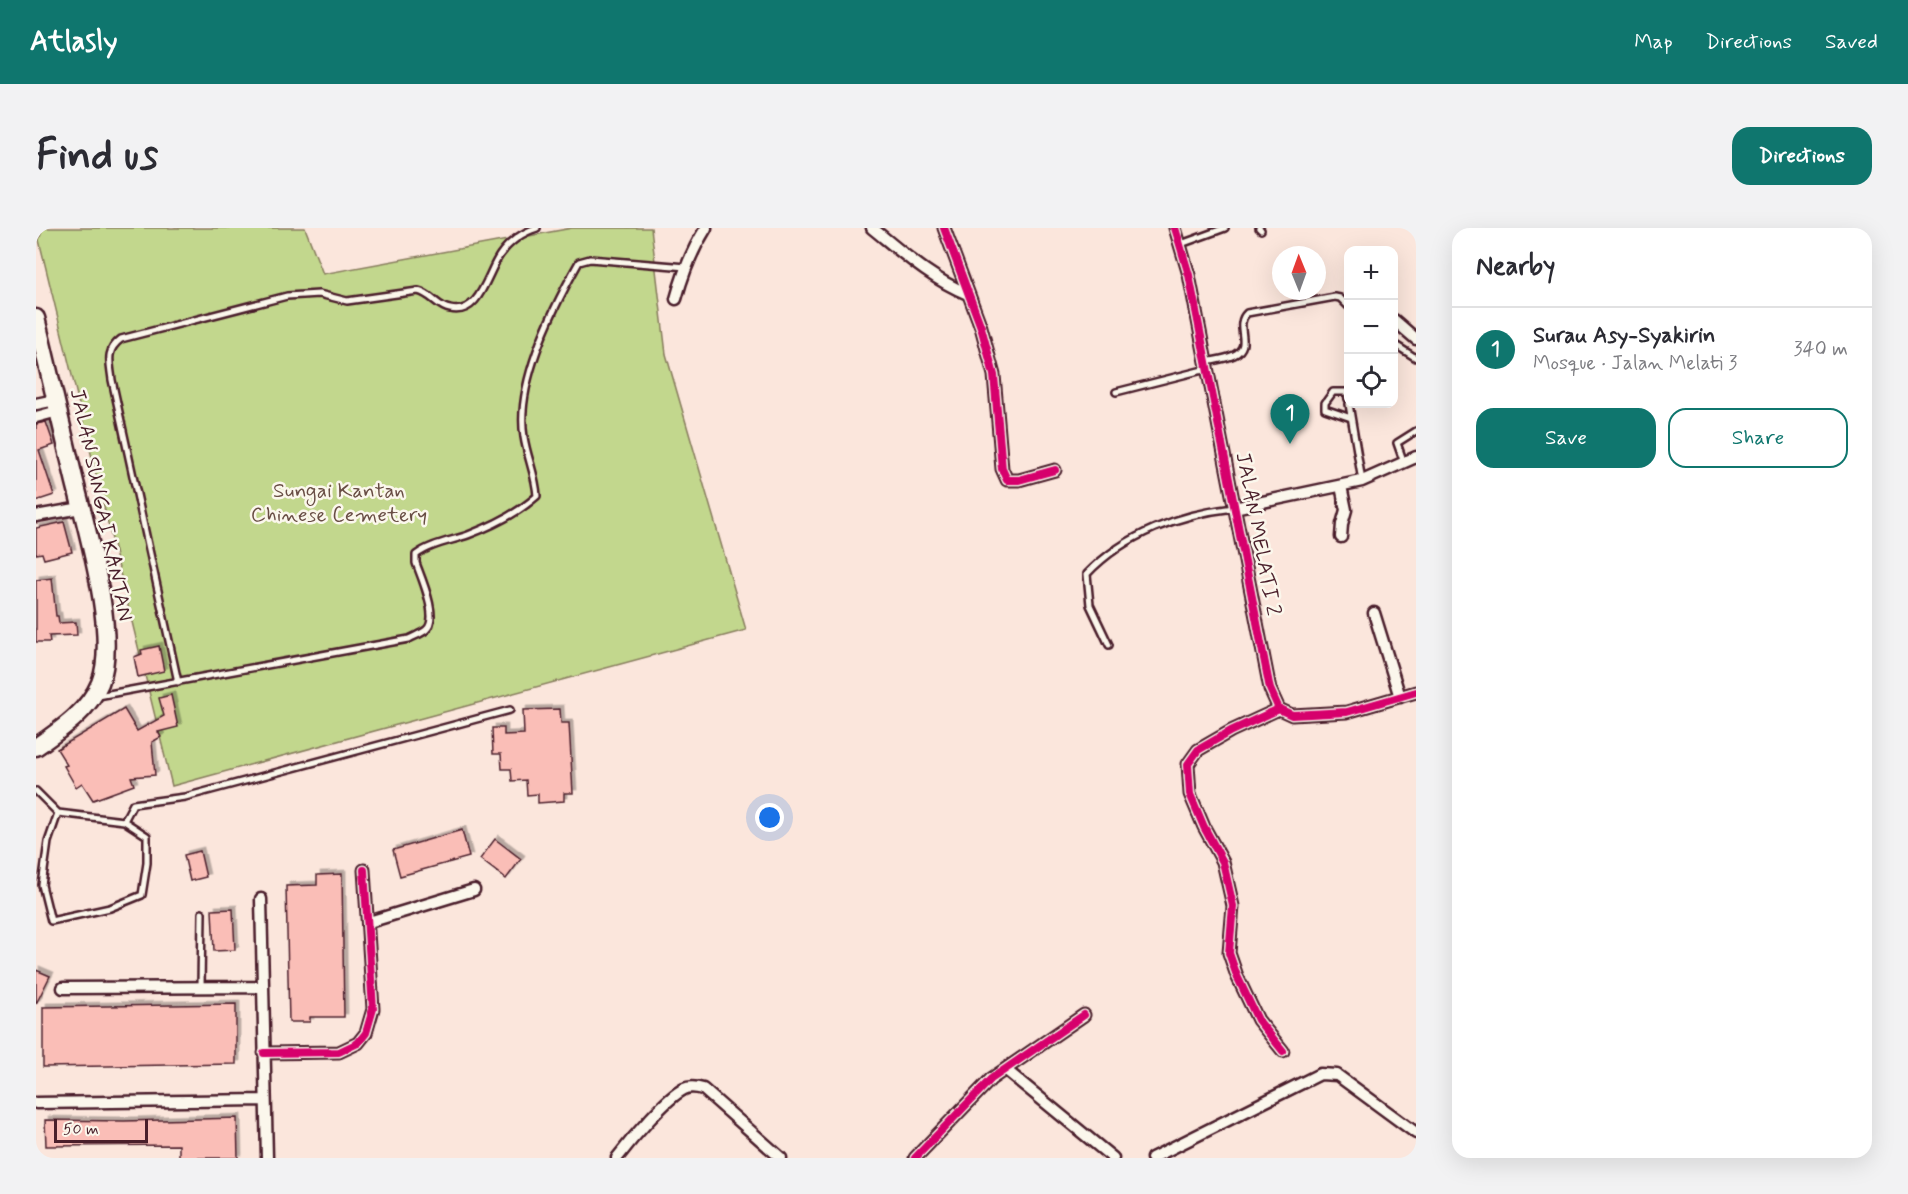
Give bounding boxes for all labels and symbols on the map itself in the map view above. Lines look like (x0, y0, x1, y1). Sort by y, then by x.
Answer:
north arrow (1272, 246, 1326, 300)
street label: JALAN SUNGAI KANTAN (63, 386, 139, 624)
pin: 1 (1270, 394, 1310, 444)
street label: JALAN MELATI 2 (1228, 450, 1288, 618)
park label: Sungai Kantan Chinese Cemetery (251, 477, 427, 529)
your location (755, 803, 784, 832)
scale bar (54, 1116, 148, 1144)

